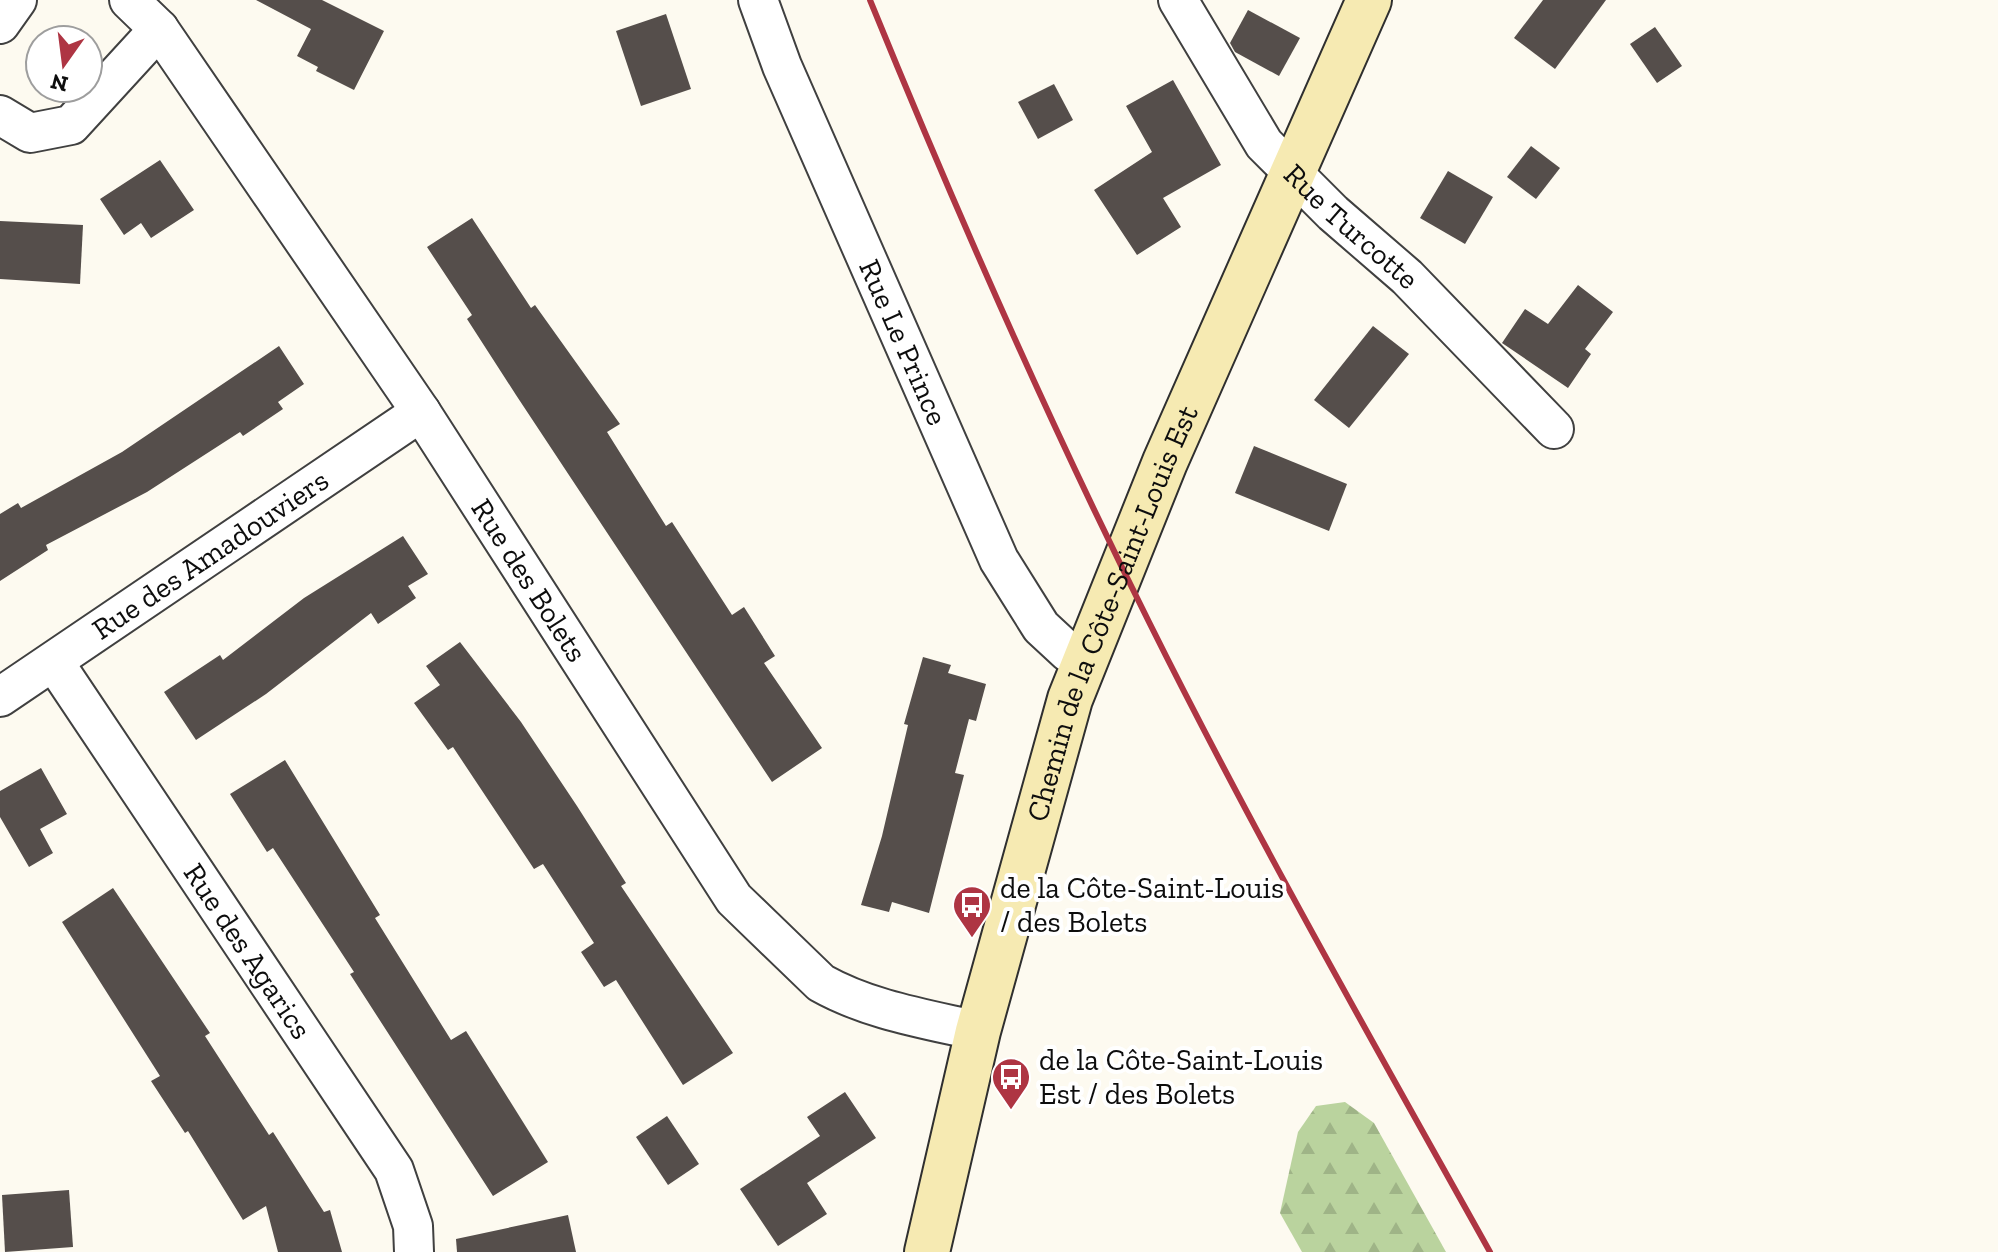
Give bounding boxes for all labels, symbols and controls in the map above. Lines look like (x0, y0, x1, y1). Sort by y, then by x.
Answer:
north arrow (24, 24, 104, 104)
text: N (48, 68, 71, 98)
street label: Rue Turcotte (1276, 156, 1427, 296)
street label: Rue Le Prince (851, 254, 955, 431)
street label: Chemin de la Côte-Saint-Louis Est (1019, 400, 1206, 825)
street label: Rue des Amadouviers (85, 462, 335, 647)
street label: Rue des Bolets (464, 492, 595, 669)
street label: Rue des Agarics (176, 856, 319, 1046)
place label: de la Côte-Saint-Louis / des Bolets (1000, 870, 1284, 940)
bus stop icon: de la Côte-Saint-Louis / des Bolets (951, 884, 993, 939)
place label: de la Côte-Saint-Louis Est / des Bolets (1039, 1042, 1323, 1112)
bus stop icon: de la Côte-Saint-Louis Est / des Bolets (990, 1056, 1032, 1111)

